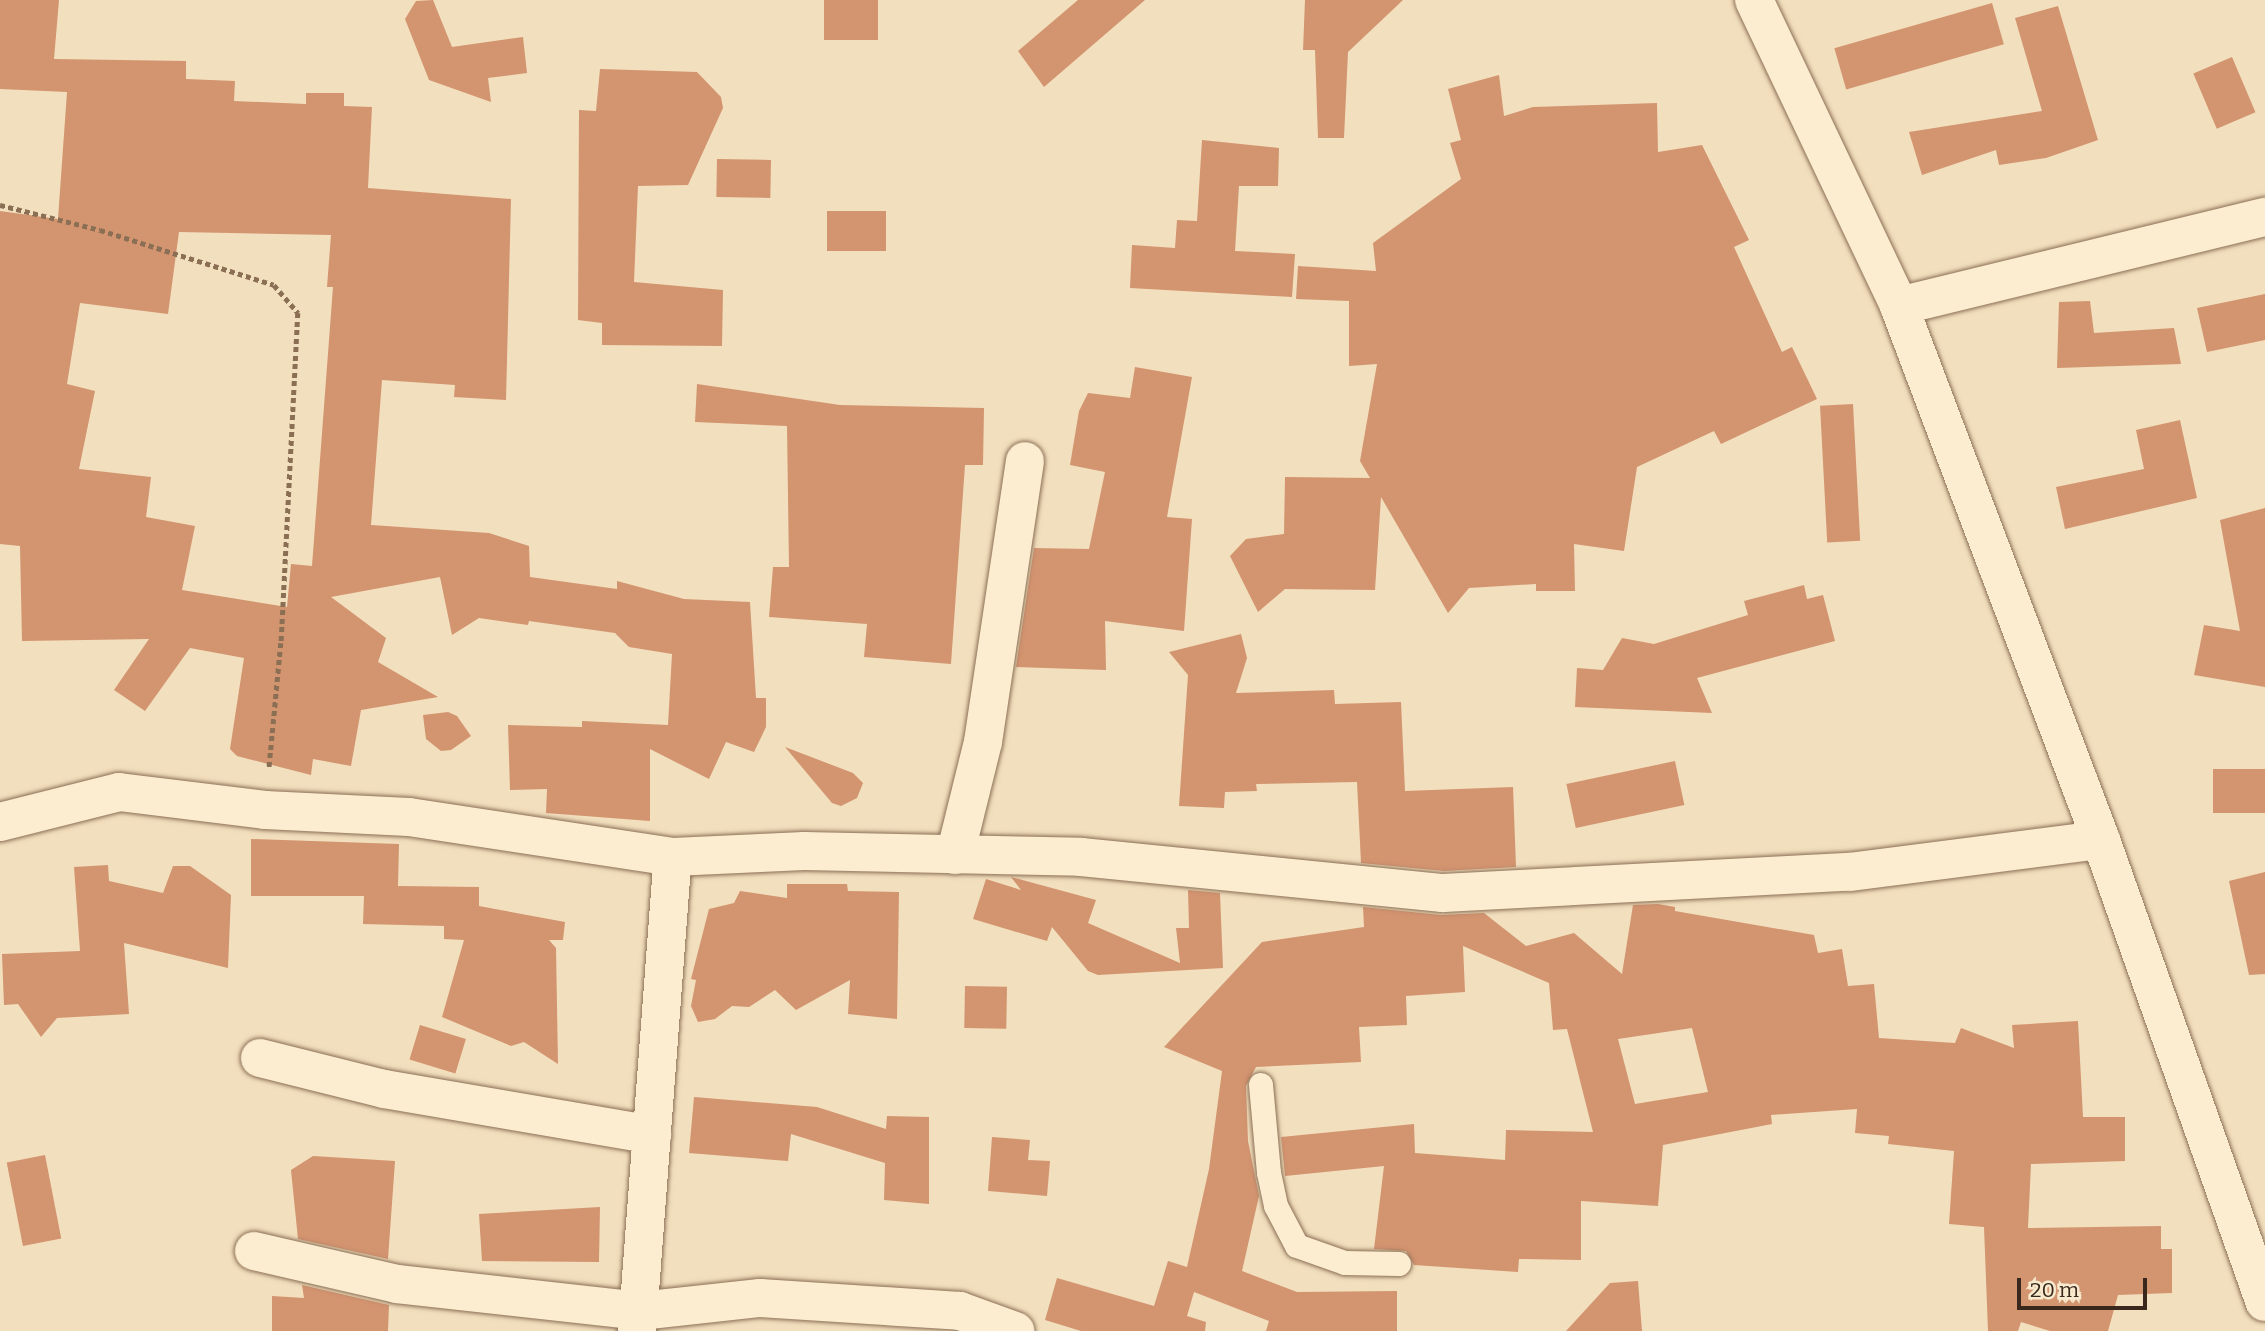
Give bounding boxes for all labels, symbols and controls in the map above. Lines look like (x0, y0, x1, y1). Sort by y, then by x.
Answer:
scale bar (2020, 1264, 2150, 1308)
text: 20 m (2030, 1277, 2079, 1303)

